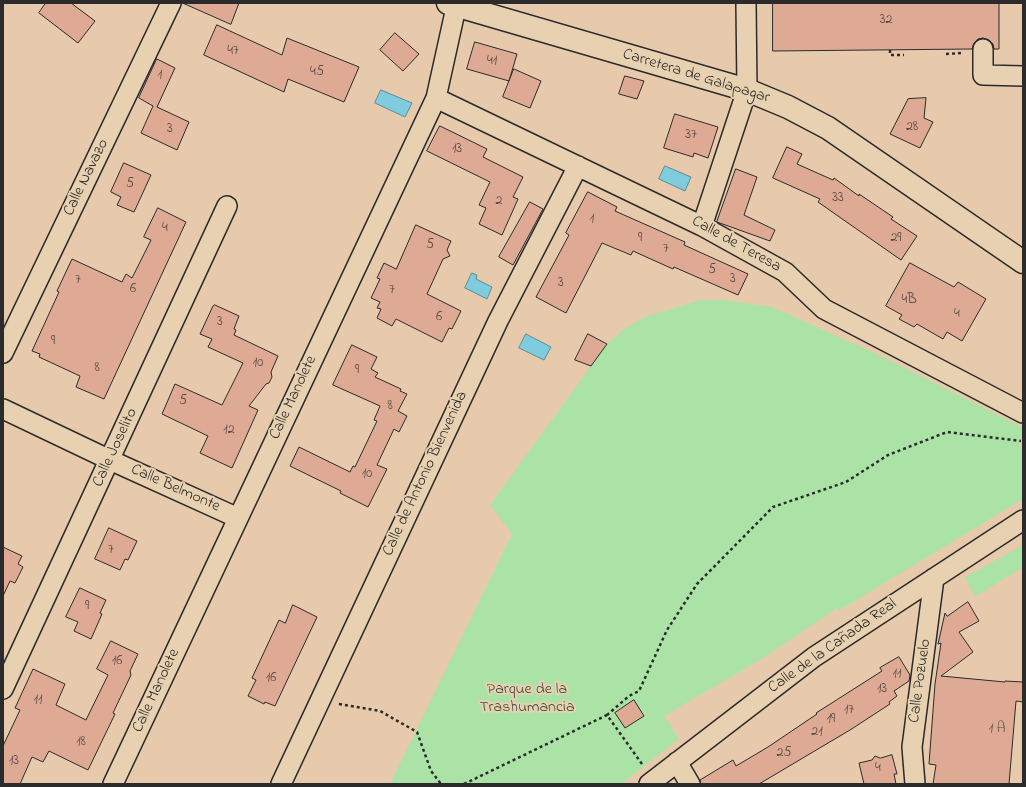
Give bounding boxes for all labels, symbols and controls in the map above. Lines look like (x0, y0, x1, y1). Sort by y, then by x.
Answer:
house number: 32 (880, 13, 892, 29)
house number: 47 (227, 44, 239, 60)
street label: Carretera de Galapagar (620, 45, 772, 109)
house number: 41 (487, 54, 497, 70)
house number: 45 (310, 65, 324, 81)
house number: 1 (158, 68, 162, 84)
house number: 28 (906, 120, 918, 136)
house number: 3 (167, 122, 173, 138)
house number: 37 (685, 128, 697, 144)
street label: Calle Navazo (60, 136, 114, 220)
house number: 13 (452, 142, 462, 158)
house number: 5 (126, 177, 134, 193)
house number: 33 (832, 191, 844, 207)
house number: 2 (496, 194, 502, 210)
house number: 1 (590, 212, 594, 228)
street label: Calle de Teresa (688, 213, 784, 277)
house number: 4 (162, 221, 168, 237)
house number: 9 (638, 231, 642, 247)
house number: 29 (890, 231, 902, 247)
house number: 5 (426, 238, 434, 254)
house number: 7 (663, 242, 669, 258)
house number: 5 (708, 263, 716, 279)
house number: 3 (730, 272, 736, 288)
house number: 7 (75, 273, 81, 289)
house number: 3 (558, 276, 564, 292)
house number: 6 (130, 282, 136, 298)
house number: 7 (389, 283, 395, 299)
house number: 4B (901, 293, 917, 309)
house number: 4 (954, 307, 960, 323)
house number: 6 (436, 310, 442, 326)
house number: 3 (217, 315, 223, 331)
house number: 9 (51, 334, 55, 350)
street label: Calle Manolete (266, 353, 322, 443)
house number: 10 (253, 356, 263, 372)
house number: 8 (94, 361, 100, 377)
house number: 9 (355, 363, 359, 379)
street label: Calle de Antonio Bienvenida (379, 389, 473, 559)
house number: 5 (179, 394, 187, 410)
house number: 8 (387, 399, 393, 415)
street label: Calle Joselito (89, 406, 143, 490)
house number: 12 (223, 423, 235, 439)
street label: Calle Belmonte (127, 461, 223, 517)
house number: 10 (362, 467, 372, 483)
house number: 7 (108, 543, 114, 559)
street label: Calle de la Cañada Real (765, 595, 901, 699)
house number: 9 (85, 599, 89, 615)
street label: Calle Pozuelo (906, 638, 936, 724)
street label: Calle Manolete (129, 646, 185, 736)
house number: 16 (112, 654, 122, 670)
house number: 11 (893, 667, 901, 683)
house number: 16 (266, 671, 276, 687)
park label: Parque de la Trashumancia (479, 680, 575, 718)
house number: 13 (877, 682, 887, 698)
house number: 11 (34, 693, 42, 709)
house number: 17 (844, 703, 854, 719)
house number: 19 (827, 712, 835, 728)
house number: 1 A (989, 722, 1005, 738)
house number: 21 (811, 725, 823, 741)
house number: 18 (76, 735, 86, 751)
house number: 25 (777, 746, 791, 762)
house number: 13 (9, 754, 19, 770)
house number: 4 (875, 761, 881, 777)

